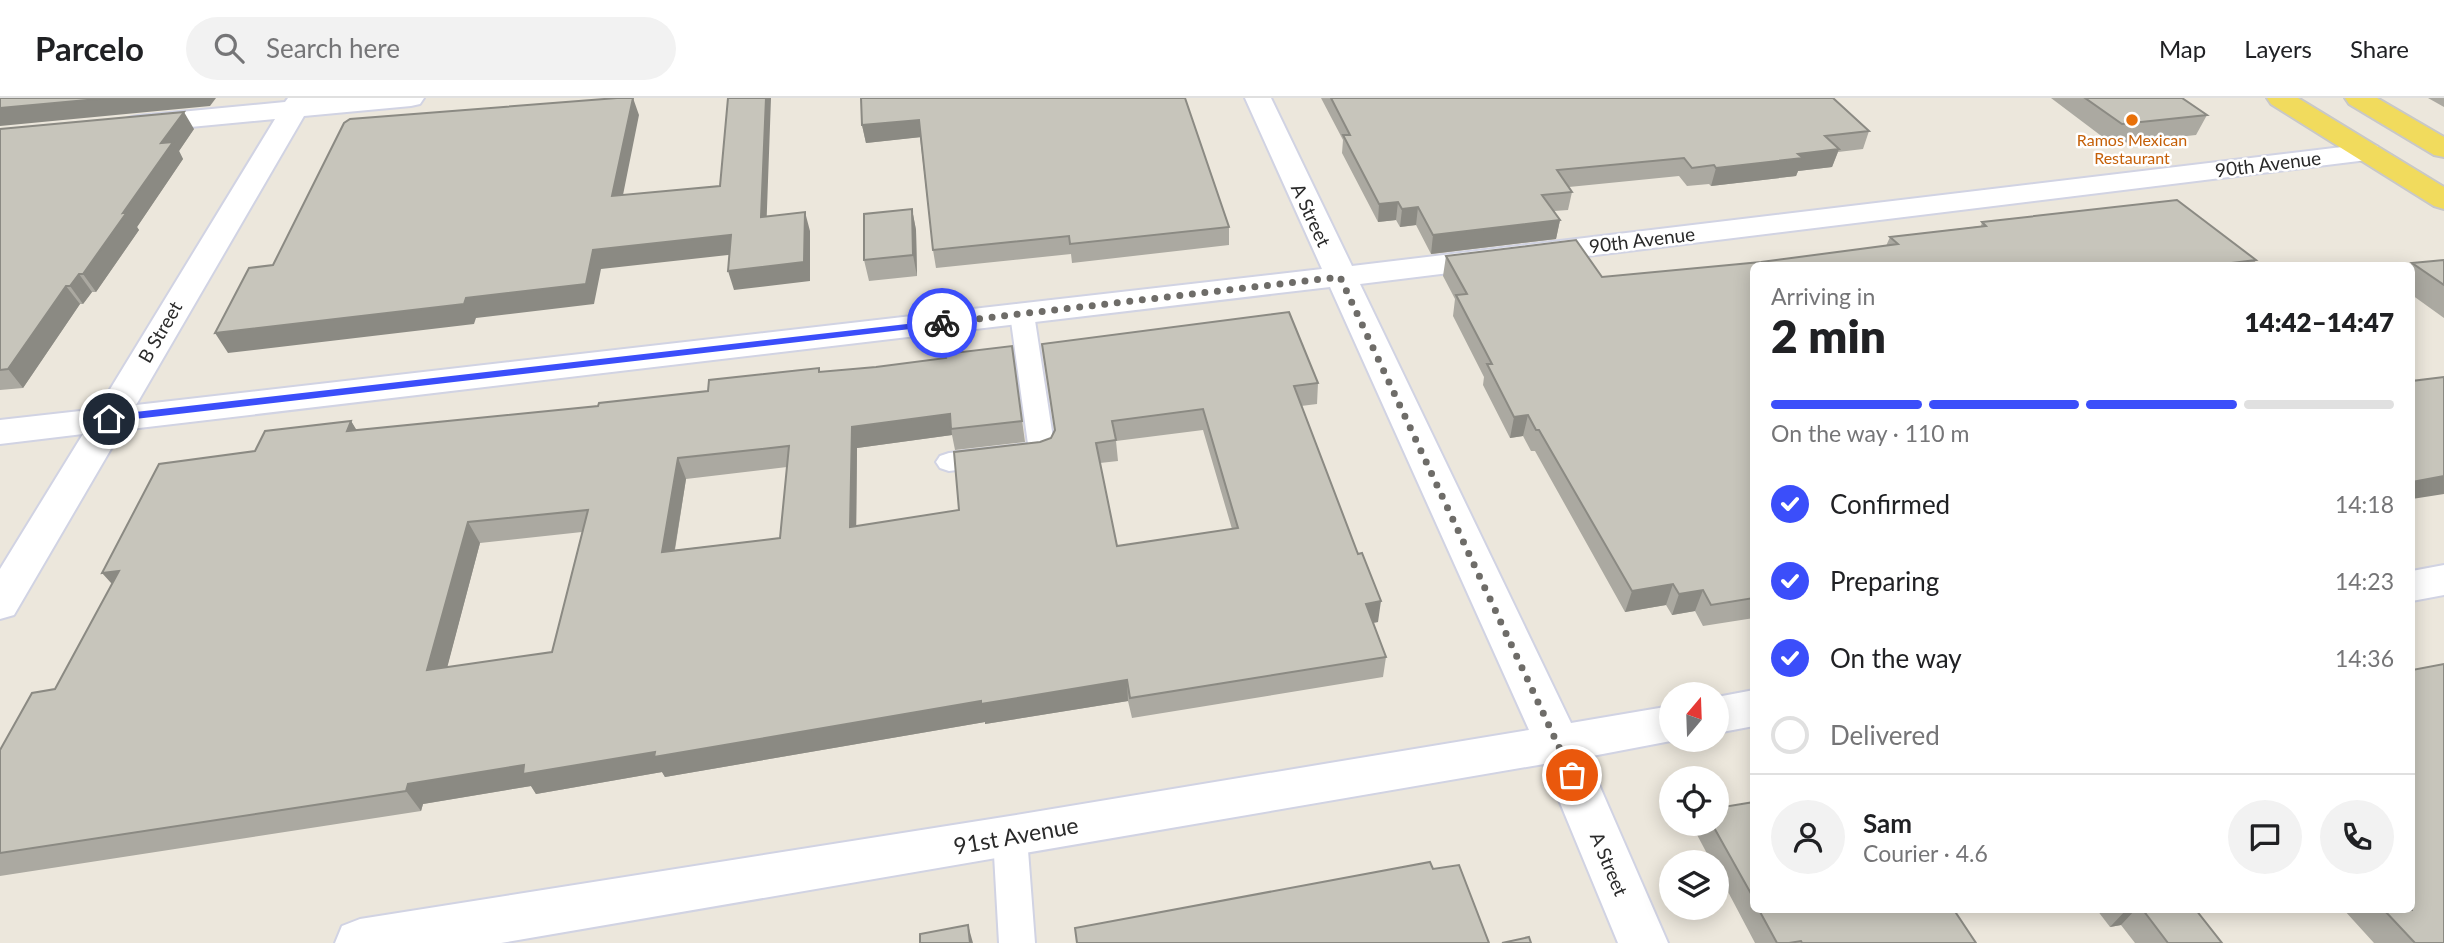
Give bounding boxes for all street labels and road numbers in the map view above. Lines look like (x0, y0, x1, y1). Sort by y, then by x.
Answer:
street label: 90th Avenue (2214, 146, 2322, 181)
street label: A Street (1287, 180, 1336, 250)
street label: 90th Avenue (1588, 222, 1696, 257)
street label: B Street (133, 297, 186, 367)
street label: 91st Avenue (951, 810, 1080, 860)
street label: A Street (1586, 828, 1633, 899)

